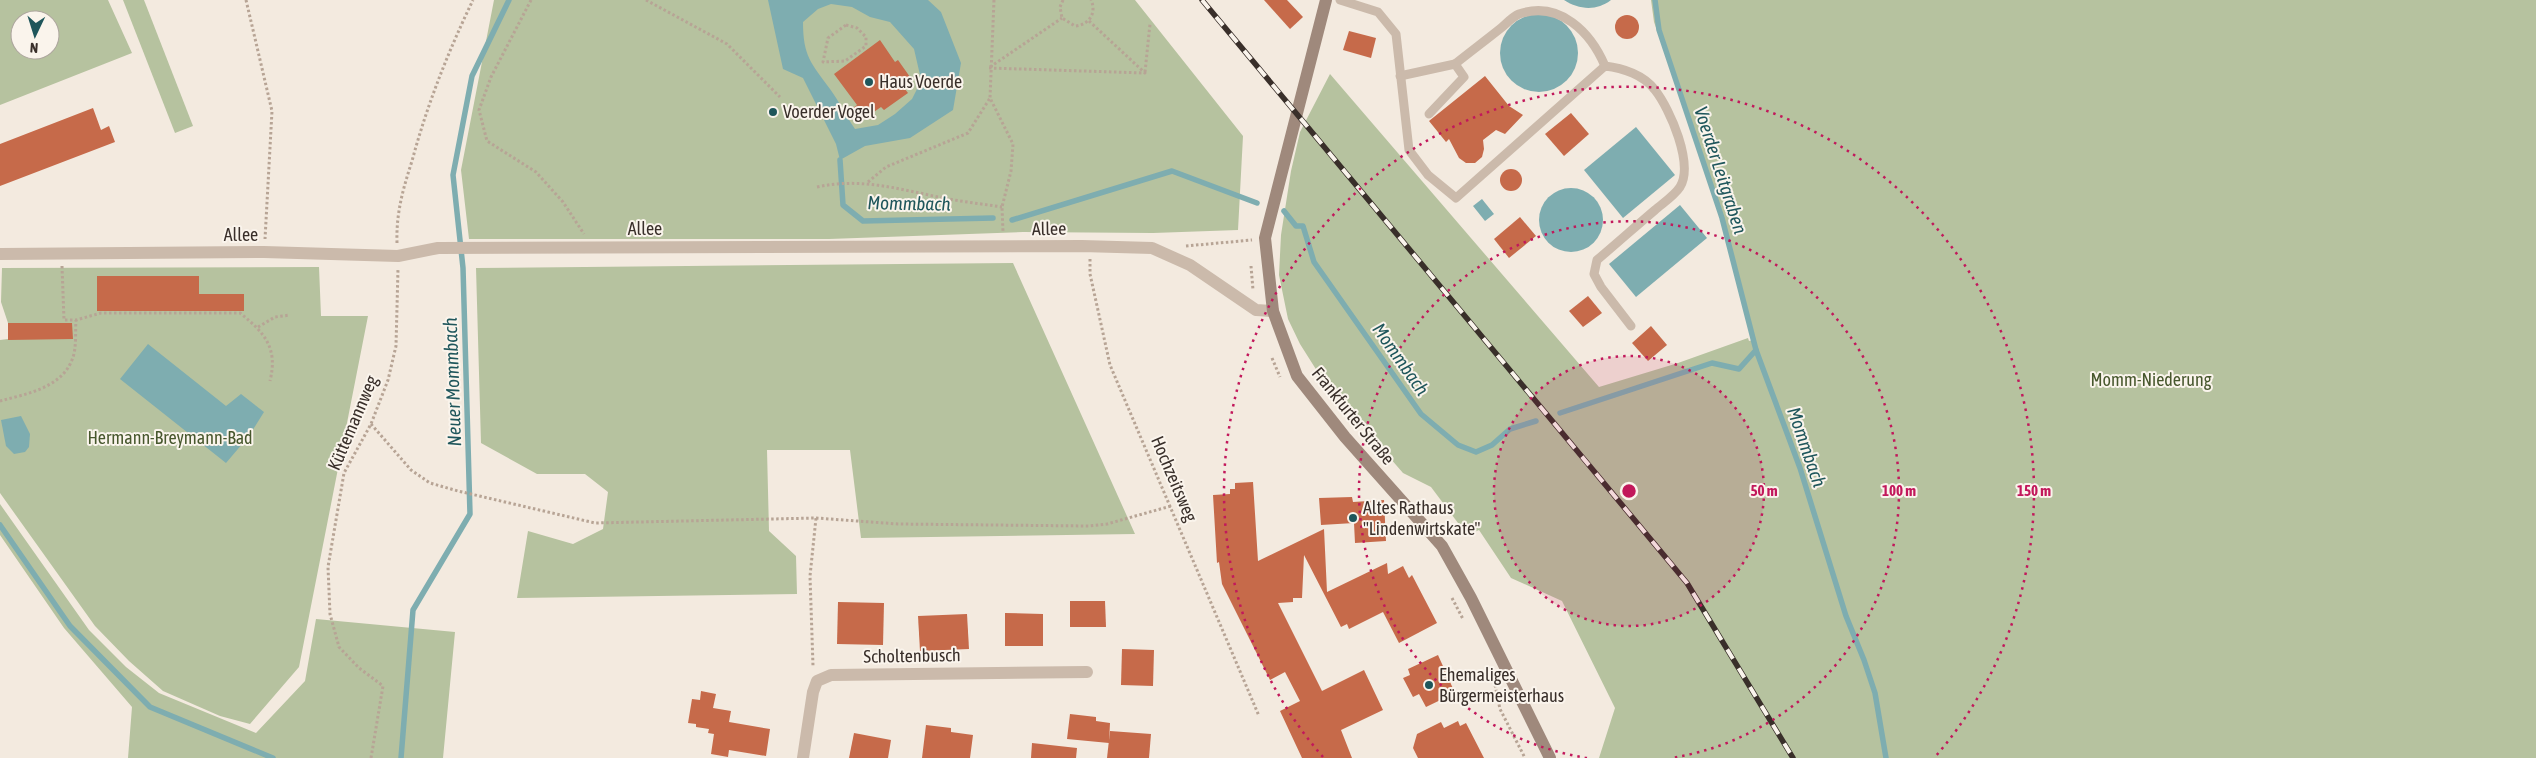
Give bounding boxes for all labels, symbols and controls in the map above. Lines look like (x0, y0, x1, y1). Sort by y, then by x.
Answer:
north arrow (10, 10, 60, 60)
text: N (29, 40, 39, 56)
place label: Haus Voerde (879, 71, 962, 92)
marker: Haus Voerde (863, 76, 875, 88)
place label: Voerder Vogel (783, 101, 875, 122)
water label: Voerder Leitgraben (1690, 104, 1752, 236)
marker: Voerder Vogel (767, 106, 779, 118)
water label: Mommbach (867, 191, 951, 215)
street label: Allee (628, 218, 662, 239)
street label: Allee (1032, 218, 1066, 239)
street label: Allee (224, 224, 258, 245)
water label: Neuer Mommbach (439, 317, 465, 447)
water label: Mommbach (1368, 319, 1434, 399)
street label: Frankfurter Straße (1308, 363, 1399, 469)
park label: Momm-Niederung (2091, 369, 2212, 390)
street label: Küttemannweg (323, 372, 382, 473)
water label: Mommbach (1783, 404, 1831, 490)
park label: Hermann-Breymann-Bad (87, 427, 253, 448)
street label: Hochzeitsweg (1147, 433, 1202, 525)
centre of rings (1620, 482, 1638, 500)
text: 50 m (1751, 482, 1778, 499)
text: 100 m (1882, 482, 1916, 499)
text: 150 m (2017, 482, 2051, 499)
place label: Altes Rathaus "Lindenwirtskate" (1363, 497, 1481, 539)
marker: Altes Rathaus "Lindenwirtskate" (1347, 512, 1359, 524)
street label: Scholtenbusch (863, 644, 961, 667)
place label: Ehemaliges Bürgermeisterhaus (1439, 664, 1564, 706)
marker: Ehemaliges Bürgermeisterhaus (1423, 679, 1435, 691)

